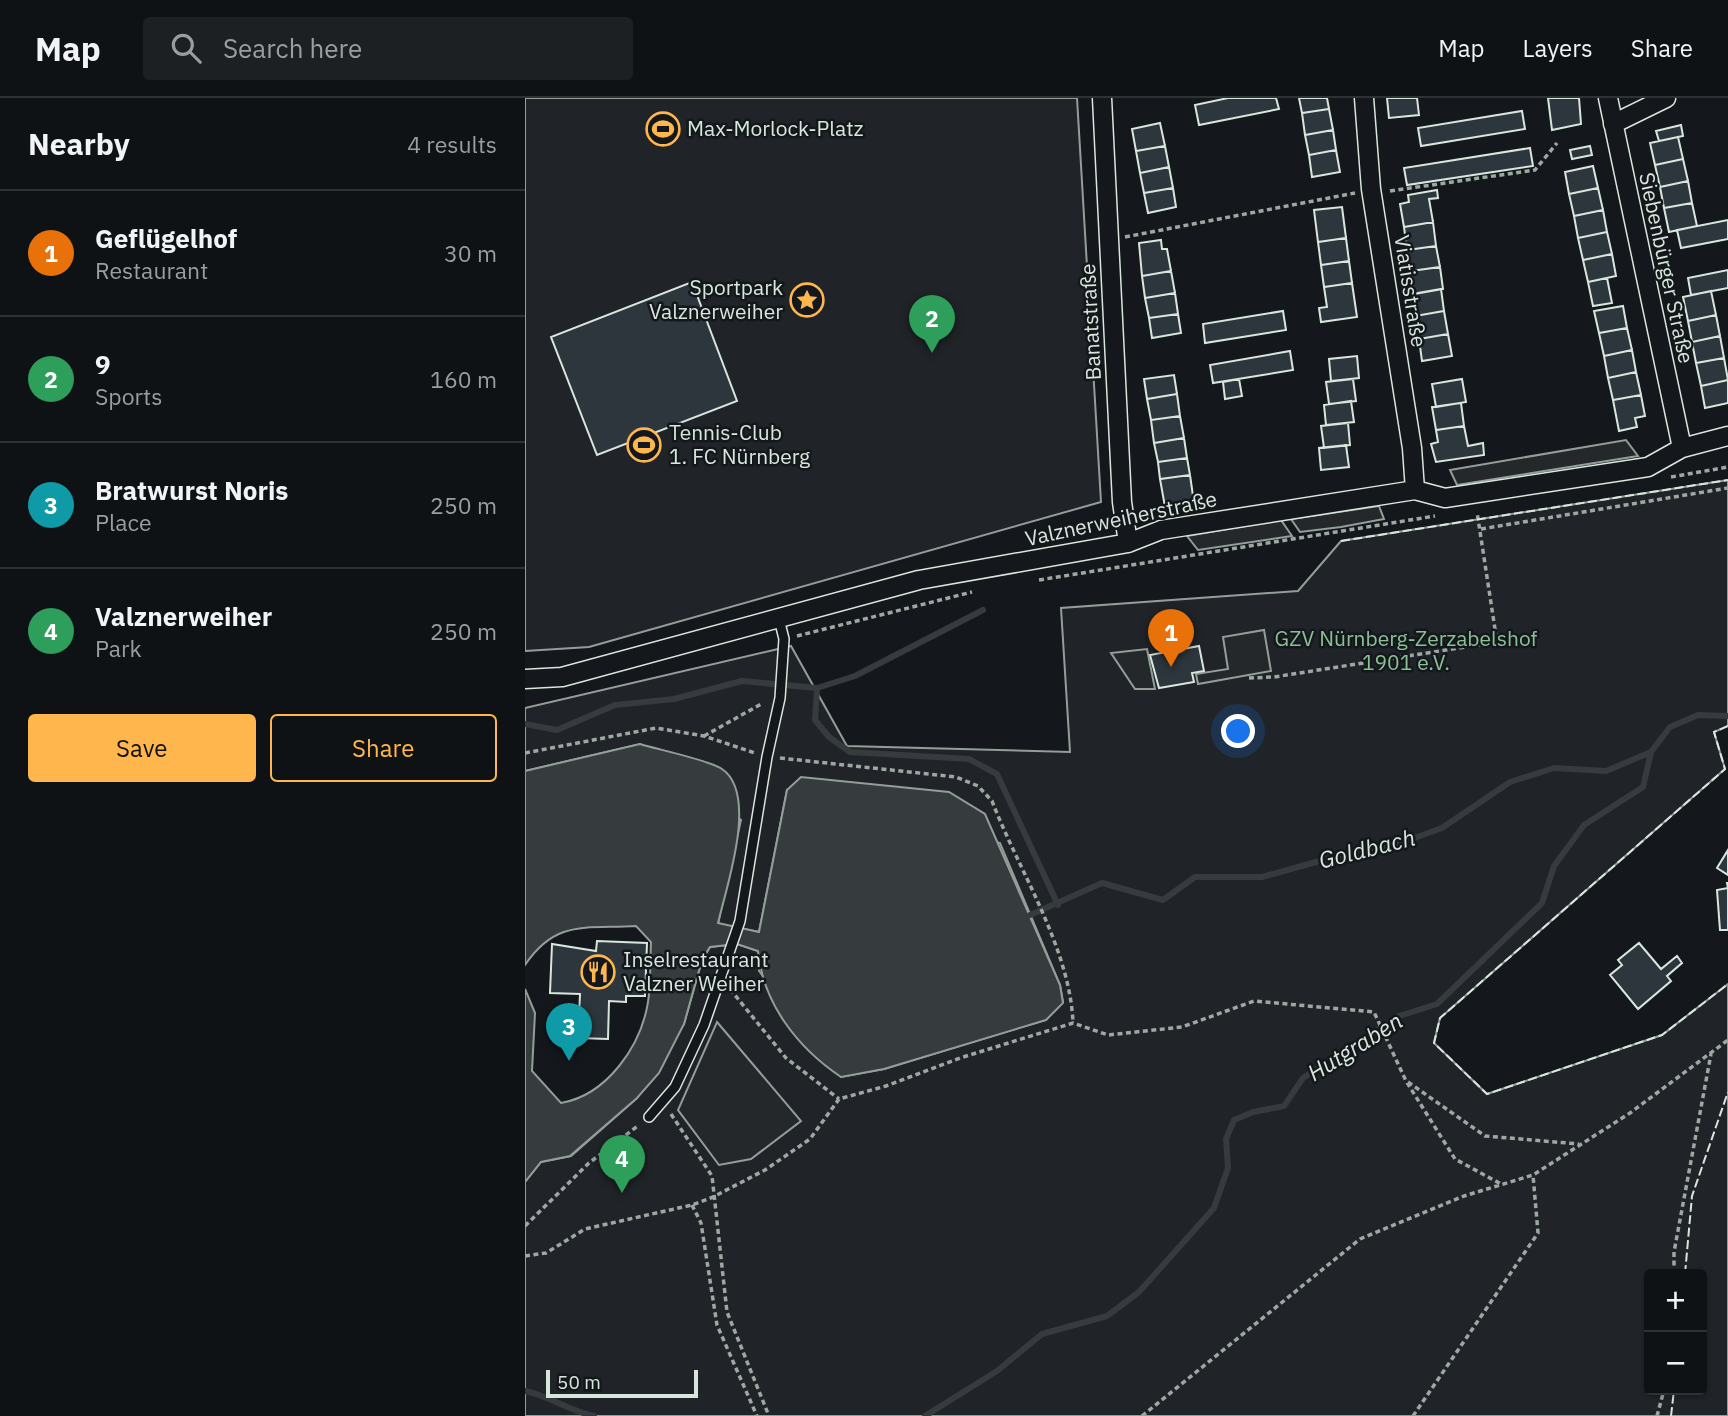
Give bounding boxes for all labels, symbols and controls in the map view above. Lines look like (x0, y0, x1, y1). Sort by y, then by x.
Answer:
search box (143, 17, 633, 80)
text: Map (35, 27, 101, 70)
icon: search (167, 29, 205, 67)
text: Search here (223, 31, 362, 65)
text: Map (1438, 32, 1485, 64)
text: Layers (1523, 32, 1593, 64)
text: Share (1631, 32, 1693, 64)
sports icon: Max-Morlock-Platz (644, 110, 682, 148)
place label: Max-Morlock-Platz (687, 114, 864, 142)
text: Nearby (28, 124, 130, 163)
text: 4 results (407, 129, 497, 159)
street label: Siebenbürger Straße (1633, 170, 1701, 366)
text: Geflügelhof (95, 221, 237, 255)
street label: Viatisstraße (1388, 233, 1434, 349)
text: 1 (44, 238, 58, 268)
text: 30 m (444, 238, 497, 268)
text: Restaurant (95, 255, 208, 285)
street label: Banatstraße (1073, 263, 1107, 381)
place label: Sportpark Valznerweiher (649, 273, 783, 325)
place icon: Sportpark Valznerweiher (788, 281, 826, 319)
pin: 2 (909, 295, 955, 353)
text: 9 (95, 347, 111, 381)
text: 2 (44, 364, 58, 394)
text: 160 m (430, 364, 497, 394)
text: Sports (95, 381, 162, 411)
place label: Tennis-Club 1. FC Nürnberg (669, 418, 810, 470)
sports icon: Tennis-Club 1. FC Nürnberg (625, 426, 663, 464)
text: Bratwurst Noris (95, 473, 288, 507)
street label: Valznerweiherstraße (1022, 484, 1219, 552)
text: 3 (44, 490, 58, 520)
text: 250 m (430, 490, 497, 520)
text: Place (95, 507, 152, 537)
text: Valznerweiher (95, 599, 272, 633)
pin: 1 (1148, 609, 1194, 667)
text: 4 (44, 616, 58, 646)
text: 250 m (430, 616, 497, 646)
park label: GZV Nürnberg-Zerzabelshof 1901 e.V. (1275, 624, 1538, 676)
text: Park (95, 633, 142, 663)
button: Save (28, 714, 256, 782)
button: Share (270, 714, 497, 782)
your location (1221, 714, 1255, 748)
water label: Goldbach (1316, 822, 1418, 874)
place label: Inselrestaurant Valzner Weiher (623, 945, 769, 997)
restaurant icon: Inselrestaurant Valzner Weiher (579, 953, 617, 991)
pin: 3 (546, 1003, 592, 1061)
water label: Hutgraben (1301, 1005, 1408, 1087)
pin: 4 (599, 1135, 645, 1193)
map controls (1644, 1269, 1707, 1395)
button: + (1644, 1269, 1707, 1332)
button: − (1644, 1332, 1707, 1395)
scale bar (546, 1367, 698, 1399)
text: 50 m (557, 1370, 601, 1394)

